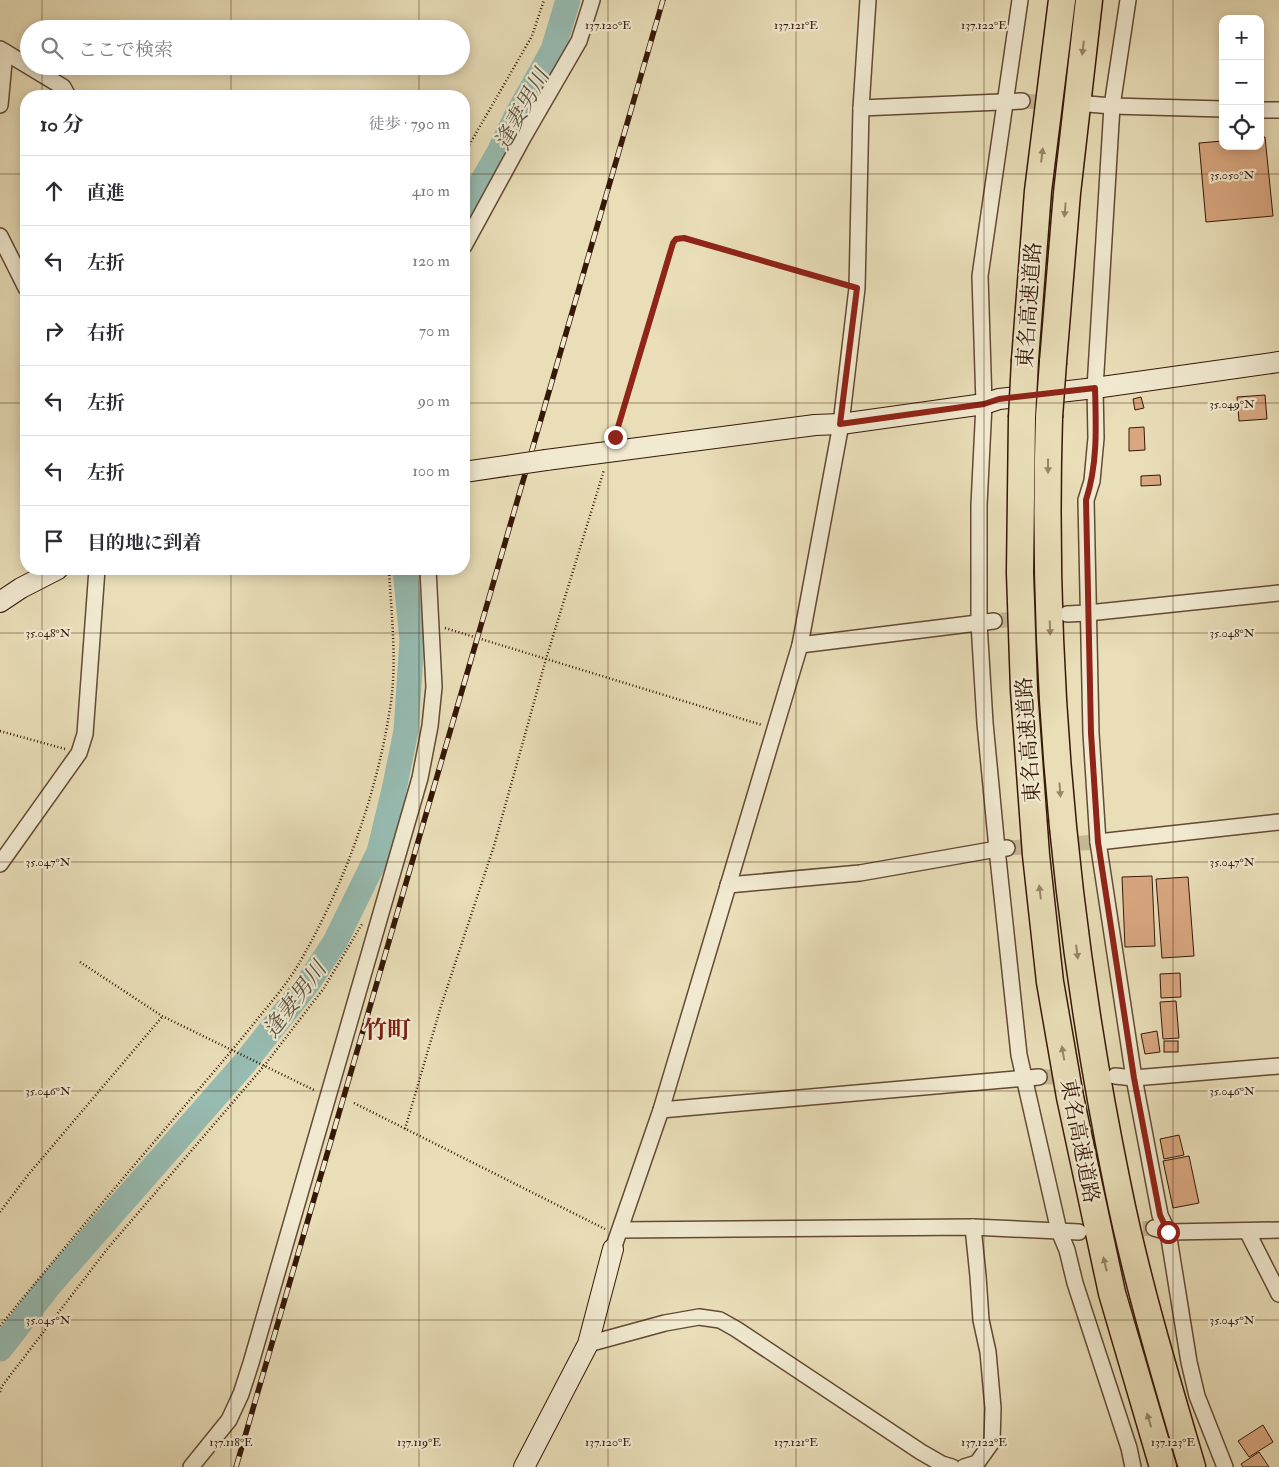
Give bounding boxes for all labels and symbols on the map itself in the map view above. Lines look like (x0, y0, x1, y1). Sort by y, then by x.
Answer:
text: 137.120°E (585, 18, 631, 33)
text: 137.121°E (774, 18, 818, 33)
text: 137.122°E (961, 18, 1007, 33)
one-way arrow (1079, 41, 1087, 57)
water label: 逢妻男川 (488, 62, 556, 155)
one-way arrow (1038, 147, 1046, 163)
text: 35.050°N (1210, 168, 1254, 183)
one-way arrow (1061, 202, 1069, 218)
street label: 東名高速道路 (1012, 241, 1047, 369)
text: 35.049°N (1209, 397, 1255, 412)
route end (604, 426, 627, 449)
one-way arrow (1044, 458, 1052, 474)
one-way arrow (1046, 620, 1054, 636)
text: 35.048°N (25, 626, 71, 641)
text: 35.048°N (1209, 626, 1255, 641)
street label: 東名高速道路 (1011, 676, 1046, 804)
one-way arrow (1057, 783, 1065, 799)
text: 35.047°N (26, 855, 71, 870)
text: 35.047°N (1210, 855, 1255, 870)
one-way arrow (1036, 884, 1044, 900)
one-way arrow (1073, 944, 1081, 960)
water label: 逢妻男川 (257, 954, 334, 1043)
district label: 竹町 (363, 1015, 411, 1046)
one-way arrow (1058, 1045, 1066, 1061)
street label: 東名高速道路 (1054, 1077, 1105, 1206)
text: 35.046°N (25, 1084, 71, 1099)
text: 35.046°N (1209, 1084, 1255, 1099)
route start (1157, 1221, 1180, 1244)
one-way arrow (1101, 1256, 1109, 1272)
text: 35.045°N (26, 1313, 71, 1328)
text: 35.045°N (1210, 1313, 1255, 1328)
one-way arrow (1145, 1413, 1152, 1428)
text: 137.118°E (209, 1435, 253, 1450)
text: 137.119°E (397, 1435, 441, 1450)
text: 137.120°E (585, 1435, 631, 1450)
text: 137.121°E (774, 1435, 818, 1450)
text: 137.122°E (961, 1435, 1007, 1450)
text: 137.123°E (1151, 1435, 1196, 1450)

